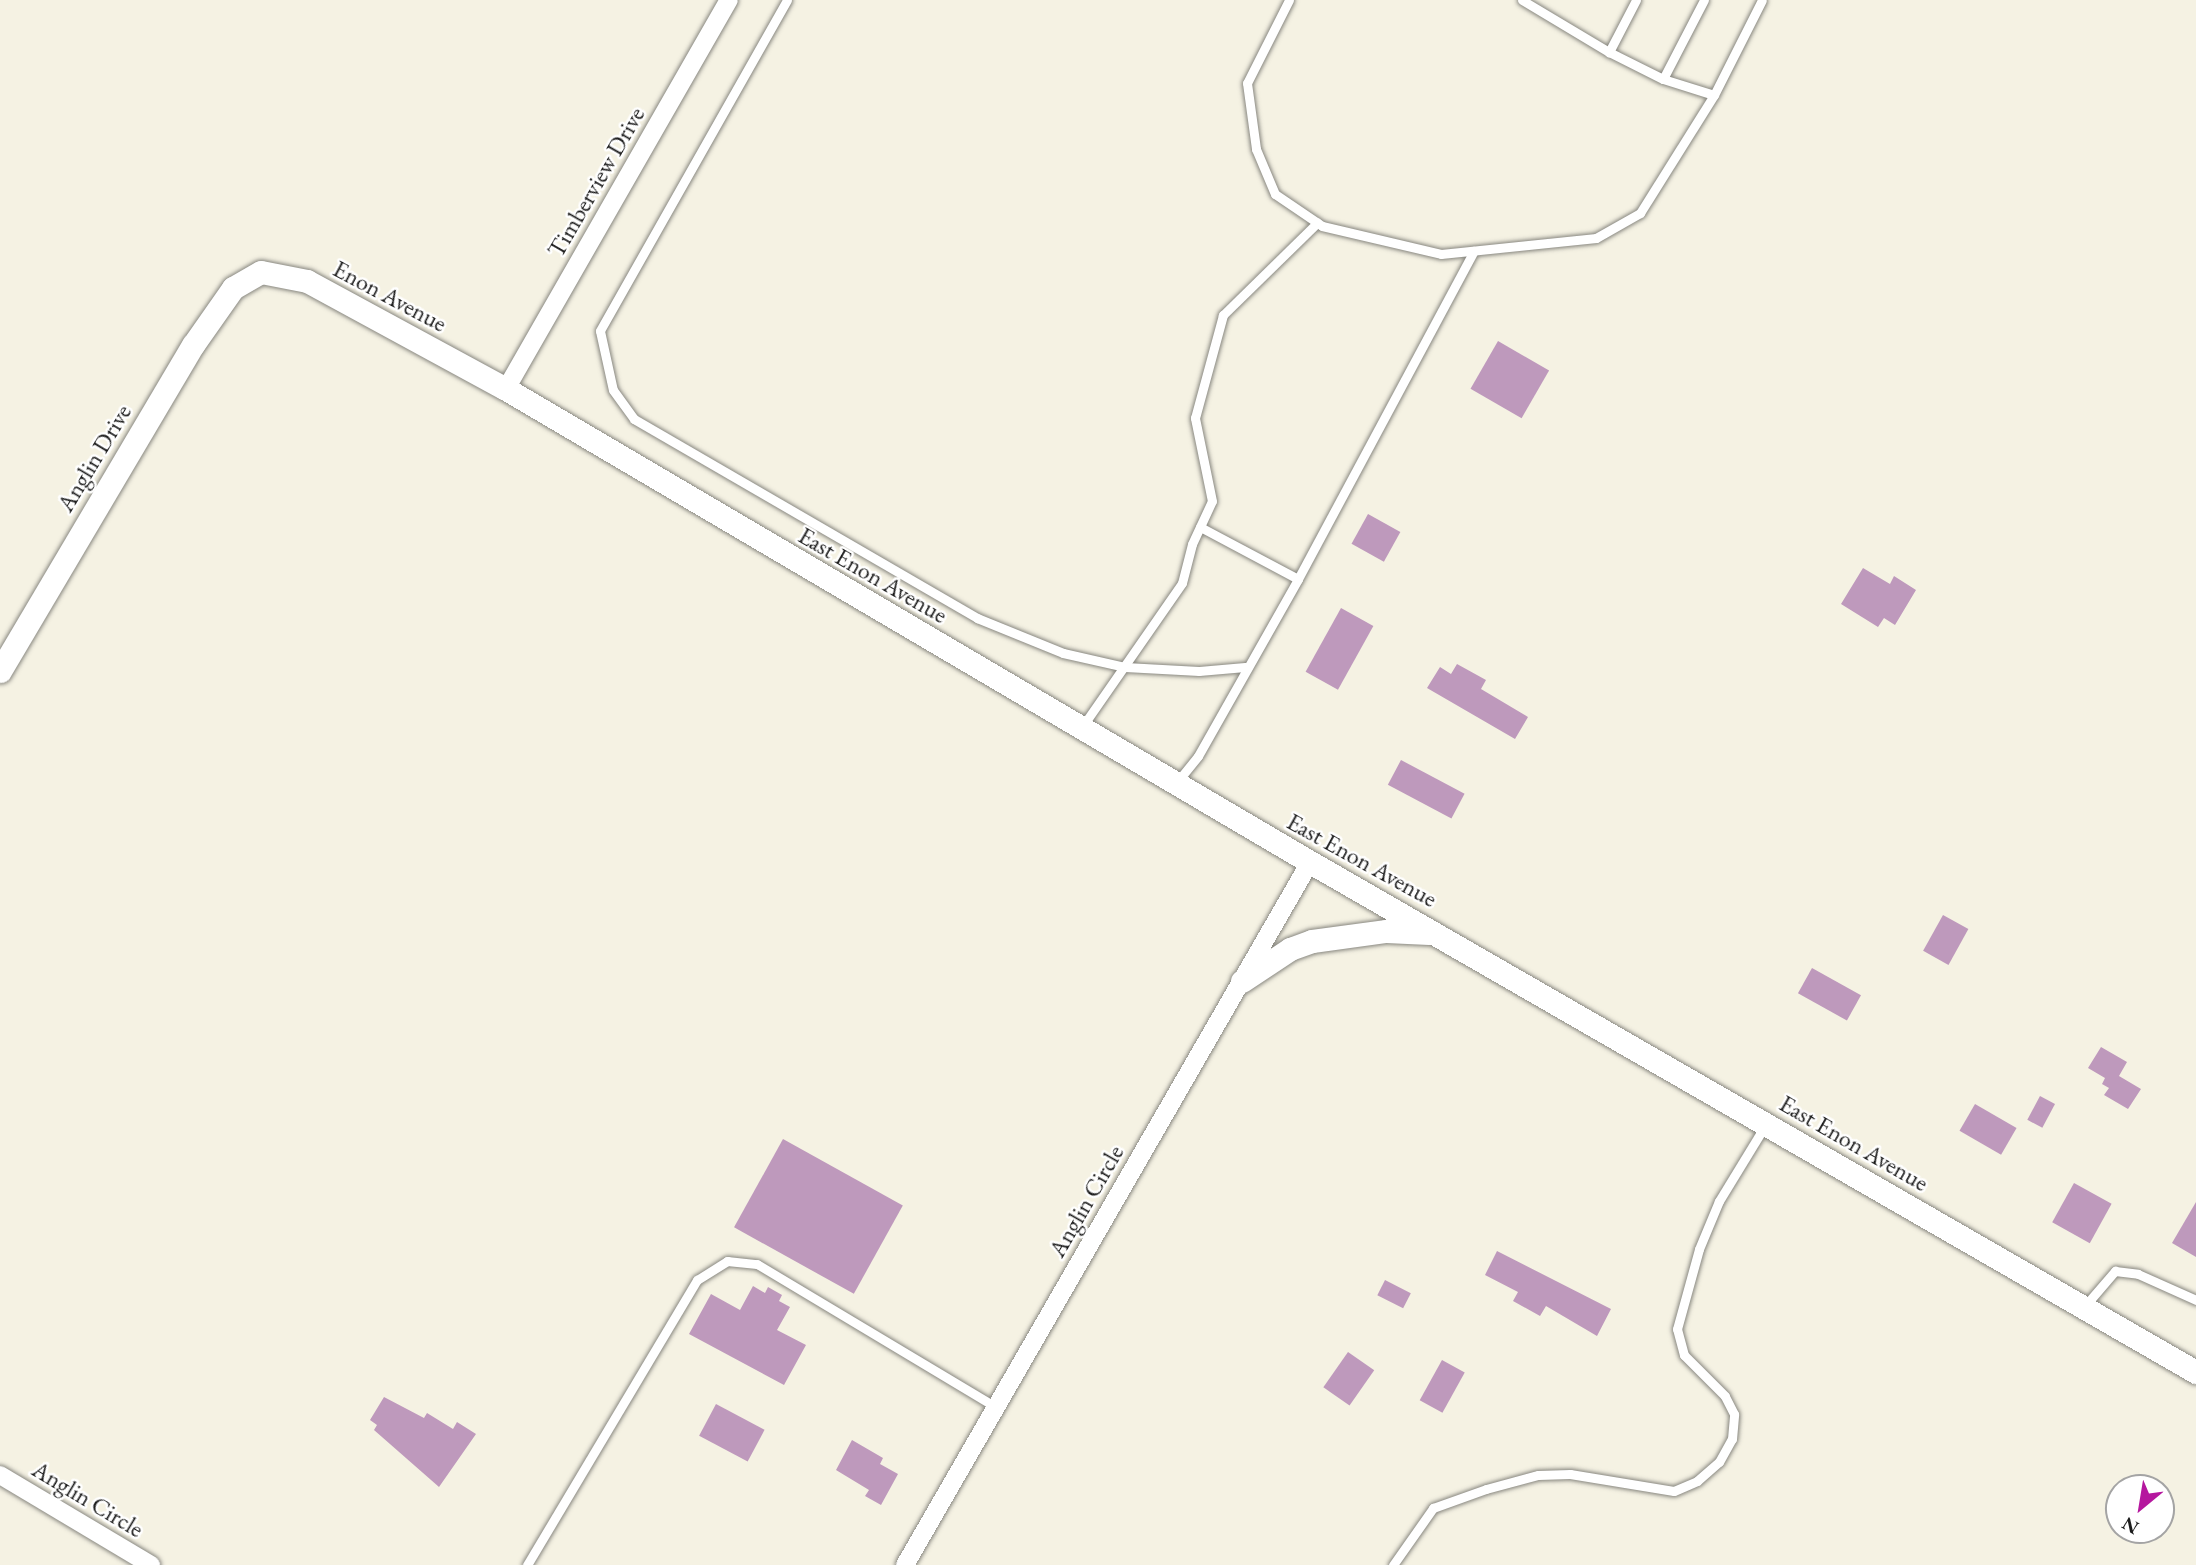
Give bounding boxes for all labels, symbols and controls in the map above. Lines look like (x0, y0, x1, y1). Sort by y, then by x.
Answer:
street label: Timberview Drive (541, 102, 651, 262)
street label: Enon Avenue (328, 254, 452, 338)
street label: Anglin Drive (51, 399, 137, 517)
street label: East Enon Avenue (793, 521, 953, 629)
street label: East Enon Avenue (1282, 807, 1442, 913)
street label: East Enon Avenue (1774, 1089, 1934, 1197)
street label: Anglin Circle (1042, 1140, 1130, 1262)
street label: Anglin Circle (27, 1455, 149, 1543)
north arrow (2105, 1474, 2175, 1544)
text: N (2117, 1511, 2143, 1541)

